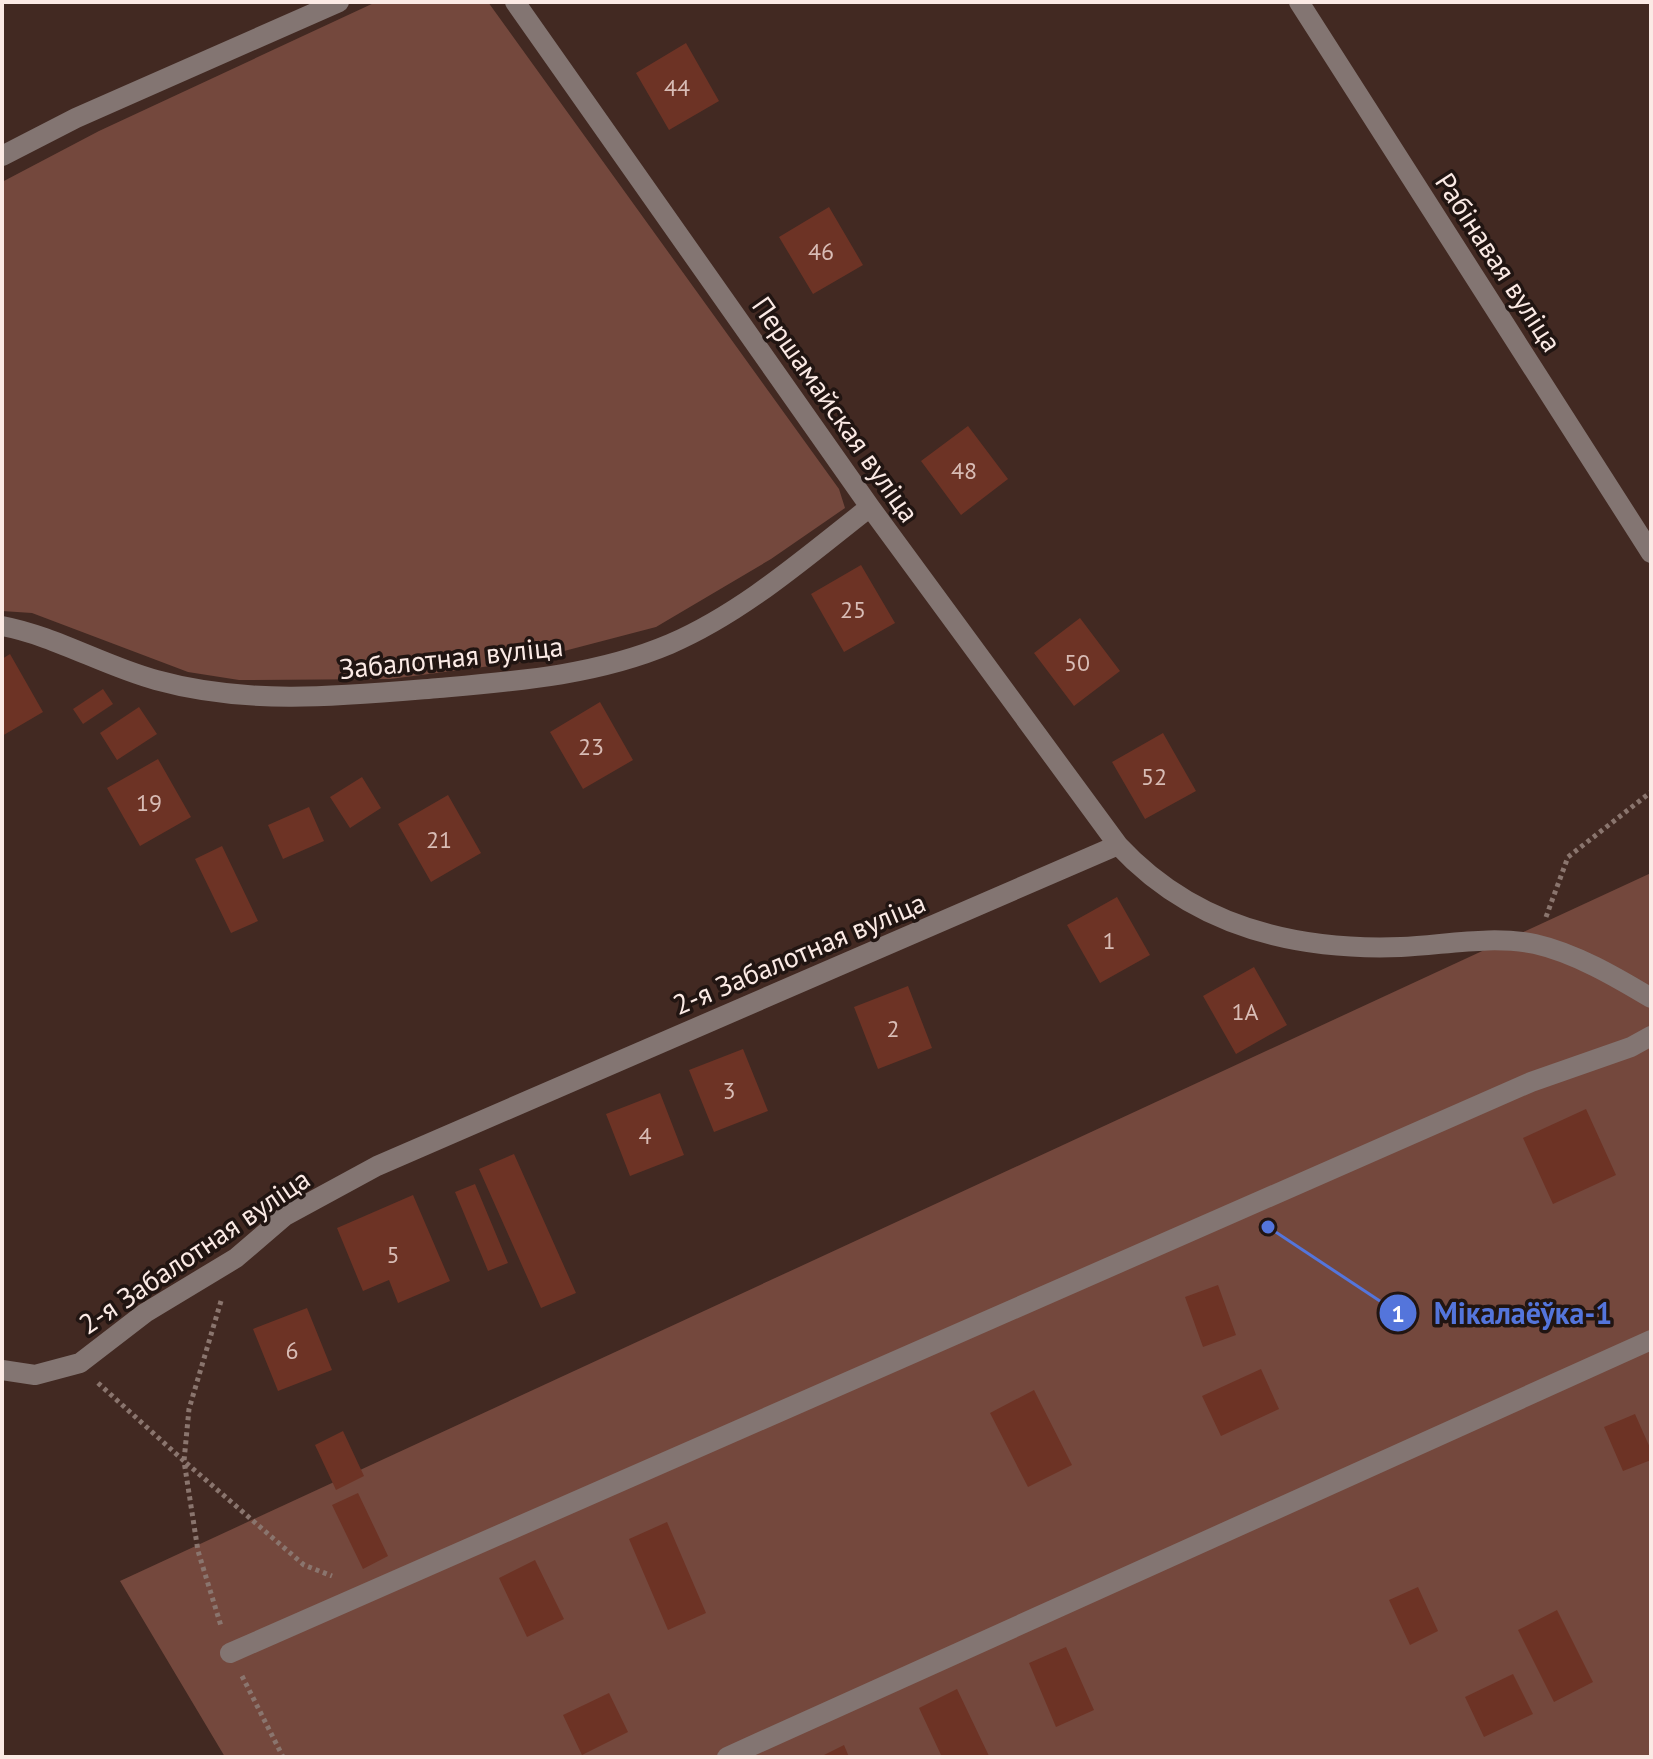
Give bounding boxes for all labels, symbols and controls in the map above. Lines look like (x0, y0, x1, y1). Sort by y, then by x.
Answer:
house number: 44 (664, 72, 690, 103)
street label: Рабінавая вуліца (1427, 165, 1571, 359)
house number: 46 (808, 236, 834, 267)
street label: Першамайская вуліца (744, 289, 928, 529)
house number: 48 (951, 455, 977, 486)
house number: 25 (840, 594, 866, 625)
street label: Забалотная вуліца (337, 627, 565, 687)
house number: 50 (1064, 647, 1090, 678)
house number: 23 (578, 731, 604, 762)
house number: 52 (1141, 761, 1167, 792)
house number: 19 (136, 787, 162, 818)
house number: 21 (426, 824, 452, 855)
street label: 2-я Забалотная вуліца (667, 883, 931, 1023)
house number: 1 (1102, 925, 1116, 956)
house number: 1А (1231, 996, 1259, 1027)
house number: 2 (886, 1013, 900, 1044)
house number: 3 (722, 1075, 736, 1106)
house number: 4 (638, 1120, 652, 1151)
street label: 2-я Забалотная вуліца (71, 1160, 317, 1342)
house number: 5 (386, 1239, 400, 1270)
callout: Мікалаёўка-1 (1378, 1286, 1628, 1340)
text: Мікалаёўка-1 (1434, 1293, 1612, 1332)
text: 1 (1391, 1298, 1405, 1329)
house number: 6 (285, 1335, 299, 1366)

